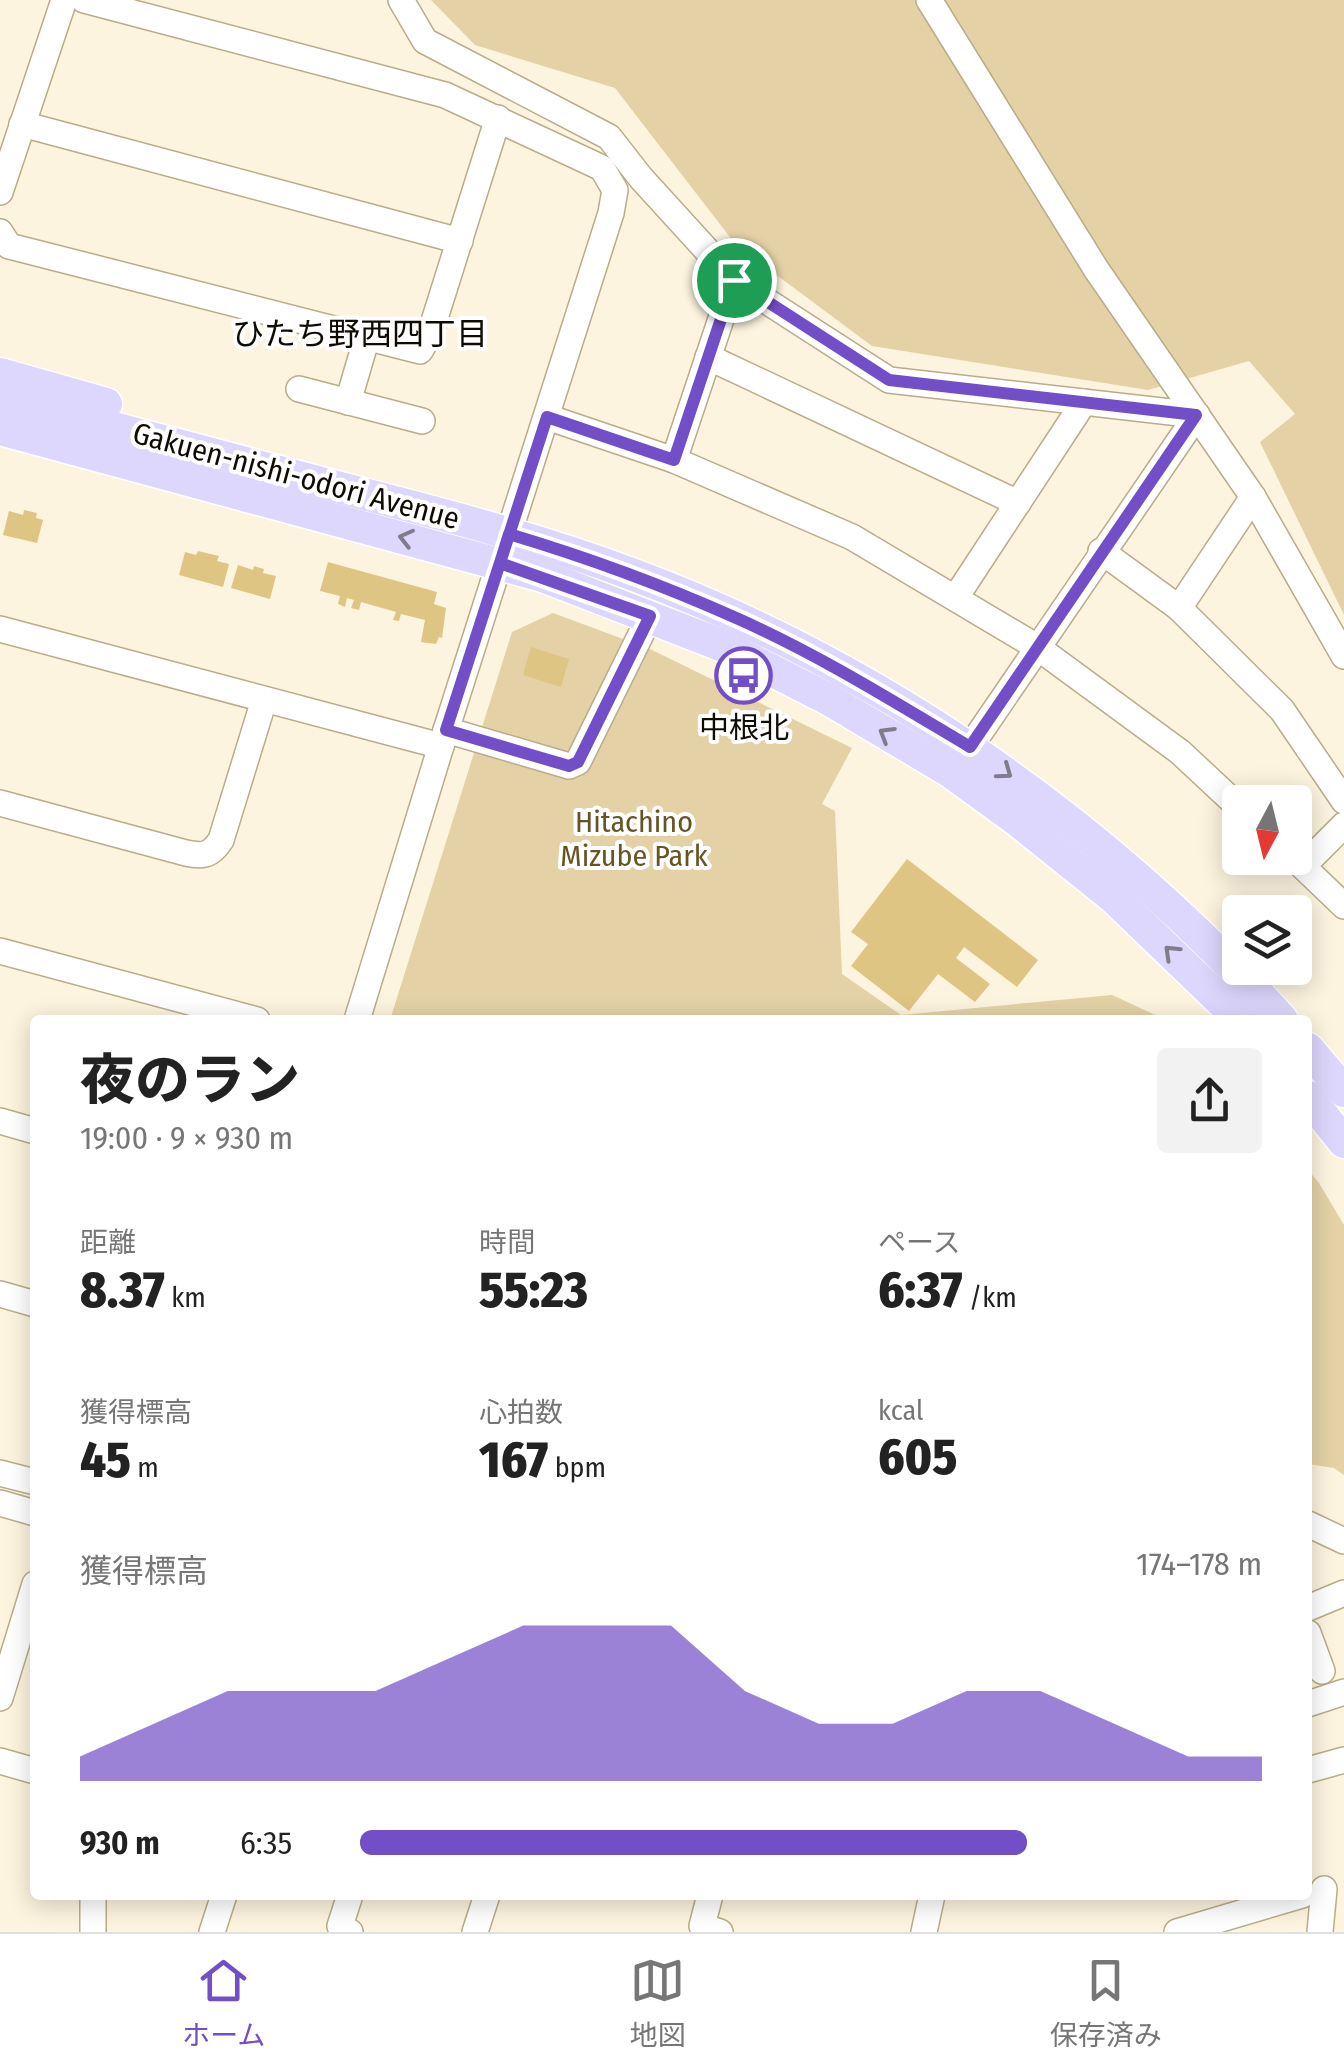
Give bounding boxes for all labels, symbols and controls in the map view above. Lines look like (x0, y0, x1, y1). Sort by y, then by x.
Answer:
pin (692, 238, 777, 323)
icon: arrive (707, 253, 762, 308)
district label: ひたち野西四丁目 (232, 315, 488, 353)
street label: Gakuen-nishi-odori Avenue (129, 415, 463, 537)
one-way arrow (398, 529, 415, 550)
bus stop icon: 中根北 (714, 645, 774, 705)
place label: 中根北 (699, 710, 789, 746)
one-way arrow (879, 727, 897, 746)
one-way arrow (994, 761, 1012, 778)
north arrow (1222, 785, 1312, 875)
map controls (1222, 785, 1312, 985)
park label: Hitachino Mizube Park (560, 804, 708, 874)
button: layers (1222, 895, 1312, 985)
one-way arrow (1164, 946, 1183, 964)
text: 夜のラン (80, 1048, 300, 1114)
button: share (1157, 1048, 1262, 1153)
text: 19:00 · 9 × 930 m (80, 1119, 293, 1157)
text: 距離 (80, 1226, 136, 1259)
text: 時間 (479, 1226, 535, 1259)
text: ペース (878, 1226, 961, 1259)
text: 8.37 (80, 1260, 165, 1320)
text: 55:23 (479, 1260, 588, 1320)
text: 6:37 (878, 1260, 962, 1320)
text: km (165, 1281, 206, 1314)
text: /km (962, 1281, 1017, 1314)
text: kcal (878, 1394, 923, 1427)
text: 獲得標高 (80, 1396, 192, 1429)
text: 心拍数 (479, 1396, 563, 1429)
text: 605 (878, 1427, 957, 1487)
text: 45 (80, 1430, 131, 1490)
text: 167 (479, 1430, 548, 1490)
text: m (131, 1451, 159, 1484)
text: bpm (548, 1451, 606, 1484)
text: 174–178 m (1136, 1545, 1262, 1583)
text: 獲得標高 (80, 1552, 208, 1590)
text: 930 m (80, 1824, 160, 1862)
text: 6:35 (240, 1824, 292, 1862)
tab: ホーム (182, 1953, 265, 2053)
tab: 地図 (630, 1953, 686, 2053)
tab: 保存済み (1050, 1953, 1162, 2053)

